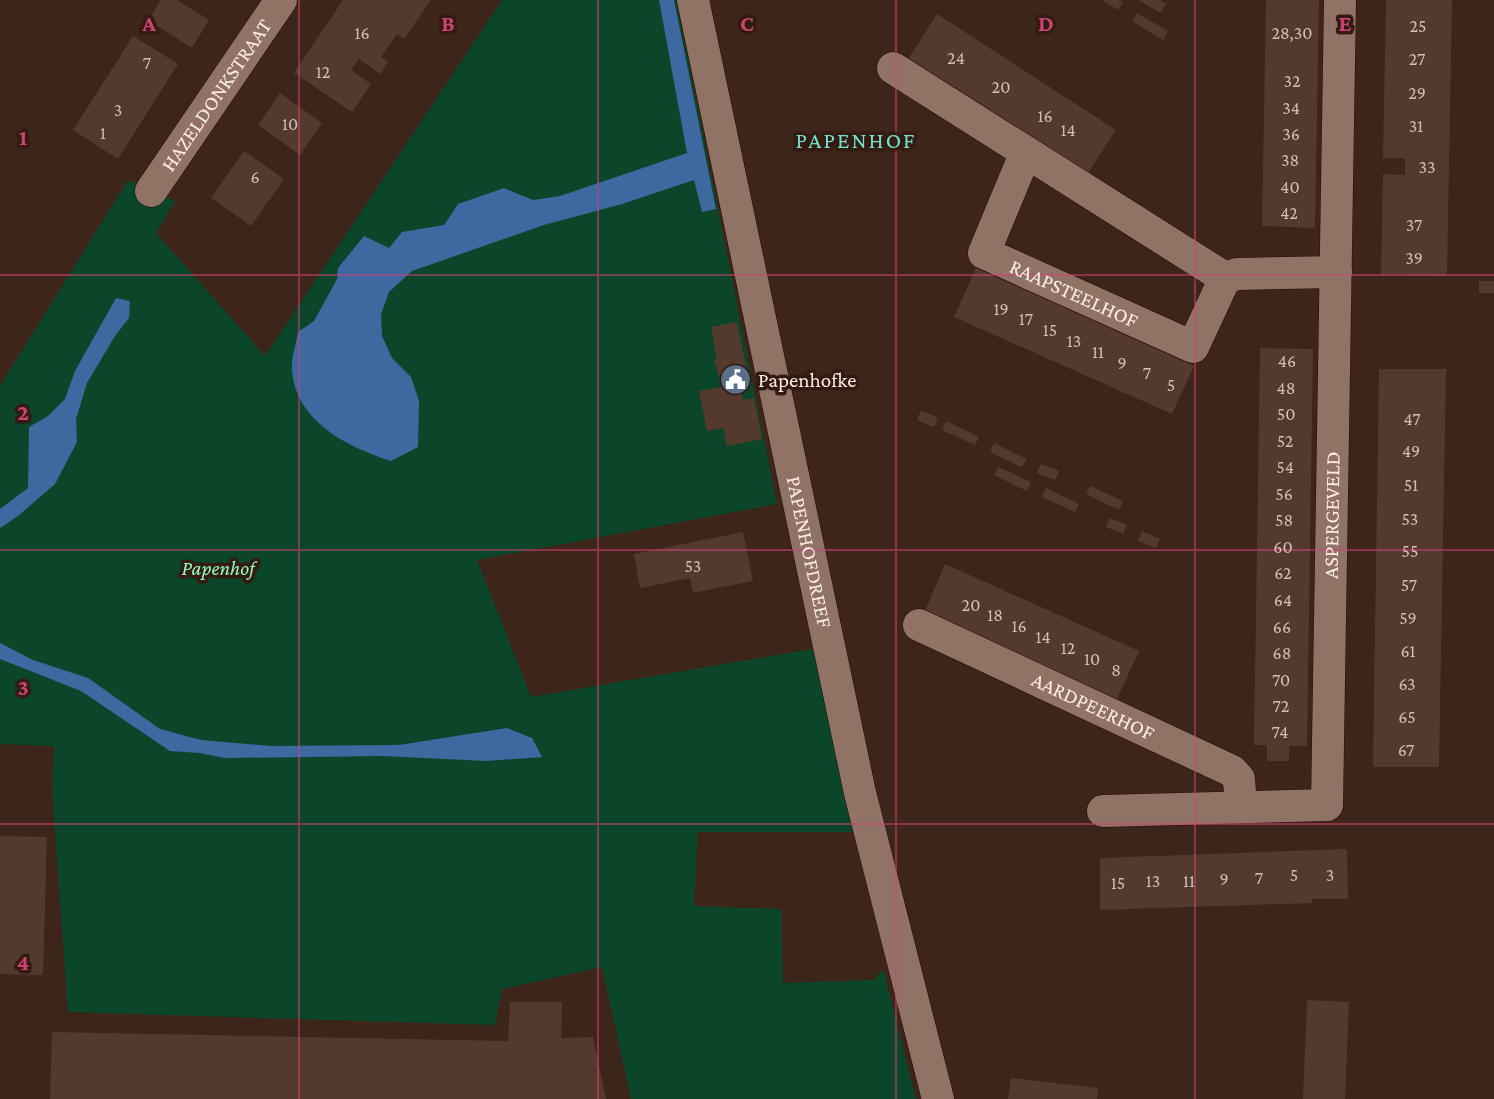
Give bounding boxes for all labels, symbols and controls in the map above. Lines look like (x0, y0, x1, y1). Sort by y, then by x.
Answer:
text: A (141, 10, 156, 36)
text: B (441, 10, 455, 36)
text: C (740, 10, 754, 36)
text: D (1038, 10, 1054, 36)
text: E (1338, 10, 1352, 36)
street label: HAZELDONKSTRAAT (156, 14, 277, 176)
house number: 25 (1409, 16, 1427, 36)
house number: 16 (354, 23, 370, 43)
house number: 28,30 (1272, 23, 1312, 43)
house number: 24 (947, 48, 965, 68)
house number: 27 (1409, 49, 1425, 69)
house number: 7 (143, 53, 151, 73)
house number: 12 (316, 62, 330, 82)
house number: 32 (1283, 71, 1301, 91)
house number: 20 (992, 77, 1010, 97)
house number: 29 (1408, 83, 1426, 103)
house number: 34 (1282, 98, 1300, 118)
house number: 3 (114, 100, 122, 120)
house number: 16 (1037, 106, 1053, 126)
house number: 10 (282, 114, 298, 134)
house number: 31 (1409, 116, 1423, 136)
house number: 14 (1060, 120, 1076, 140)
house number: 1 (100, 123, 106, 143)
text: 1 (19, 124, 28, 150)
house number: 36 (1282, 124, 1300, 144)
district label: PAPENHOF (796, 127, 916, 153)
house number: 38 (1281, 150, 1299, 170)
house number: 33 (1419, 157, 1436, 177)
house number: 6 (250, 167, 260, 187)
house number: 40 (1280, 177, 1300, 197)
house number: 42 (1280, 203, 1298, 223)
house number: 37 (1406, 215, 1422, 235)
house number: 39 (1405, 248, 1423, 268)
street label: RAAPSTEELHOF (1006, 254, 1142, 333)
house number: 19 (993, 299, 1009, 319)
house number: 17 (1019, 309, 1033, 329)
house number: 15 (1043, 320, 1057, 340)
house number: 13 (1067, 331, 1081, 351)
house number: 11 (1092, 342, 1104, 362)
house number: 46 (1278, 351, 1296, 371)
house number: 9 (1117, 353, 1127, 373)
public building icon: Papenhofke (718, 363, 752, 397)
house number: 7 (1143, 363, 1151, 383)
place label: Papenhofke (758, 368, 856, 392)
house number: 5 (1167, 375, 1175, 395)
house number: 48 (1277, 378, 1295, 398)
text: 2 (17, 399, 29, 425)
house number: 50 (1277, 404, 1295, 424)
house number: 47 (1403, 409, 1421, 429)
house number: 52 (1277, 431, 1293, 451)
house number: 49 (1402, 441, 1420, 461)
street label: ASPERGEVELD (1319, 451, 1345, 579)
house number: 54 (1276, 457, 1294, 477)
street label: PAPENHOFDREEF (782, 474, 837, 631)
house number: 51 (1404, 475, 1418, 495)
house number: 56 (1275, 484, 1293, 504)
house number: 53 (1402, 509, 1418, 529)
house number: 58 (1275, 510, 1293, 530)
house number: 60 (1273, 537, 1293, 557)
house number: 55 (1402, 541, 1418, 561)
park label: Papenhof (181, 556, 258, 580)
house number: 53 (685, 556, 701, 576)
house number: 62 (1274, 563, 1292, 583)
house number: 57 (1401, 575, 1417, 595)
house number: 64 (1274, 590, 1292, 610)
house number: 20 (962, 595, 980, 615)
house number: 18 (987, 605, 1003, 625)
house number: 59 (1399, 608, 1417, 628)
house number: 16 (1011, 616, 1027, 636)
house number: 66 (1273, 617, 1291, 637)
house number: 14 (1035, 627, 1051, 647)
house number: 12 (1061, 638, 1075, 658)
house number: 61 (1400, 641, 1416, 661)
house number: 68 (1273, 643, 1291, 663)
house number: 10 (1084, 649, 1100, 669)
house number: 8 (1111, 660, 1121, 680)
street label: AARDPEERHOF (1028, 667, 1159, 745)
house number: 70 (1272, 670, 1290, 690)
text: 3 (17, 674, 29, 700)
house number: 63 (1398, 674, 1416, 694)
house number: 72 (1273, 696, 1289, 716)
house number: 65 (1398, 707, 1416, 727)
house number: 74 (1272, 722, 1288, 742)
house number: 67 (1398, 740, 1414, 760)
house number: 5 (1290, 865, 1298, 885)
house number: 3 (1326, 865, 1334, 885)
house number: 7 (1255, 868, 1263, 888)
house number: 9 (1219, 869, 1229, 889)
house number: 13 (1146, 871, 1160, 891)
house number: 11 (1183, 871, 1195, 891)
house number: 15 (1111, 873, 1125, 893)
text: 4 (17, 949, 29, 975)

